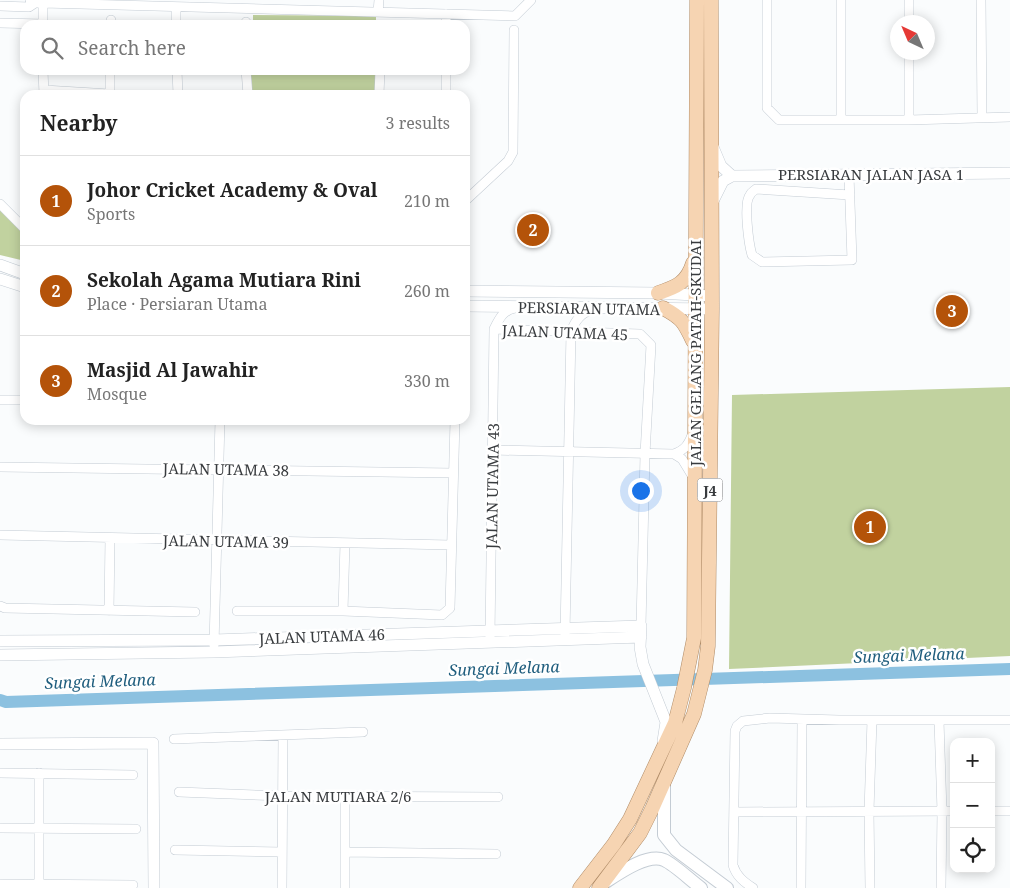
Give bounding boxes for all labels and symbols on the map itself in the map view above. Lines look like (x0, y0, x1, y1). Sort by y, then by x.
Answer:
north arrow (890, 15, 935, 60)
street label: PERSIARAN JALAN JASA 1 (778, 164, 964, 184)
pin: 2 (517, 211, 549, 249)
street label: JALAN GELANG PATAH-SKUDAI (685, 240, 705, 467)
pin: 3 (936, 292, 968, 330)
street label: PERSIARAN UTAMA (518, 297, 661, 319)
street label: JALAN UTAMA 45 (501, 320, 628, 344)
street label: JALAN UTAMA 43 (481, 423, 503, 550)
street label: JALAN UTAMA 38 (162, 458, 289, 480)
your location (628, 478, 654, 504)
road number: J4 (698, 478, 722, 502)
pin: 1 (854, 508, 886, 546)
street label: JALAN UTAMA 39 (162, 530, 289, 552)
street label: JALAN UTAMA 46 (258, 624, 385, 648)
water label: Sungai Melana (853, 642, 966, 668)
water label: Sungai Melana (448, 655, 561, 681)
water label: Sungai Melana (44, 668, 157, 694)
street label: JALAN MUTIARA 2/6 (264, 786, 411, 806)

